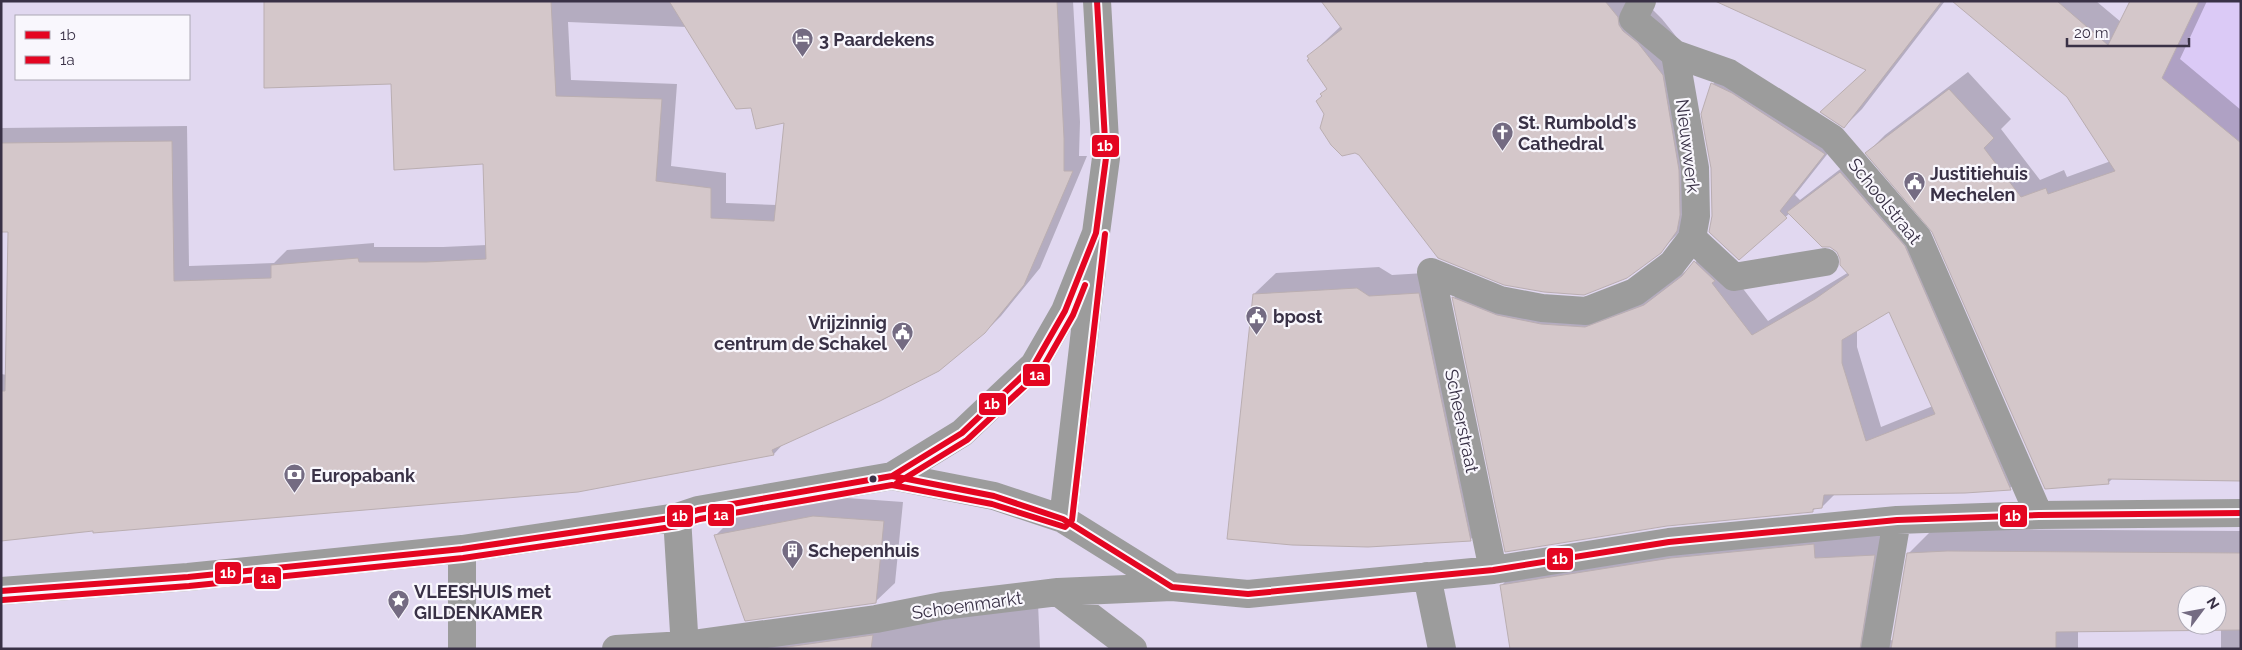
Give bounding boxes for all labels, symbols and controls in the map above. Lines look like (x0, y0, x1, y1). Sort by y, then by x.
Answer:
legend (15, 15, 190, 80)
scale bar (2067, 15, 2190, 47)
text: 20 m (2074, 24, 2109, 42)
text: 1b (60, 26, 76, 44)
hotel icon: 3 Paardekens (791, 27, 815, 58)
place label: 3 Paardekens (819, 29, 935, 50)
text: 1a (60, 51, 75, 69)
street label: Nieuwwerk (1672, 98, 1704, 195)
place label: St. Rumbold's Cathedral (1518, 112, 1636, 154)
church icon: St. Rumbold's Cathedral (1490, 120, 1514, 151)
line badge: 1b (1091, 134, 1120, 158)
text: 1b (1097, 138, 1113, 154)
street label: Schoolstraat (1844, 154, 1926, 248)
place label: Justitiehuis Mechelen (1930, 163, 2028, 205)
public building icon: Justitiehuis Mechelen (1902, 171, 1926, 202)
public building icon: bpost (1245, 304, 1269, 335)
place label: bpost (1273, 306, 1323, 327)
place label: Vrijzinnig centrum de Schakel (714, 312, 887, 354)
public building icon: Vrijzinnig centrum de Schakel (891, 320, 915, 351)
line badge: 1a (1022, 363, 1051, 387)
text: 1a (1030, 367, 1044, 383)
street label: Scheerstraat (1441, 367, 1483, 475)
line badge: 1b (978, 392, 1007, 416)
text: 1b (984, 396, 1000, 412)
bank icon: Europabank (283, 463, 307, 494)
place label: Europabank (311, 465, 416, 486)
unlabelled marker (868, 474, 878, 484)
line badge: 1a (707, 503, 735, 527)
line badge: 1b (666, 504, 694, 528)
line badge: 1b (1999, 504, 2028, 528)
text: 1a (714, 507, 728, 523)
text: 1b (672, 508, 688, 524)
text: 1b (2005, 508, 2021, 524)
building icon: Schepenhuis (780, 538, 804, 569)
place label: Schepenhuis (808, 540, 919, 561)
line badge: 1b (1546, 547, 1574, 571)
text: 1b (1552, 551, 1568, 567)
line badge: 1b (214, 561, 242, 585)
text: 1b (220, 565, 236, 581)
line badge: 1a (253, 566, 282, 590)
text: 1a (261, 570, 275, 586)
place label: VLEESHUIS met GILDENKAMER (414, 581, 551, 623)
north arrow (2177, 585, 2227, 635)
street label: Schoenmarkt (910, 587, 1024, 623)
place icon: VLEESHUIS met GILDENKAMER (386, 589, 410, 620)
text: N (2203, 594, 2223, 612)

